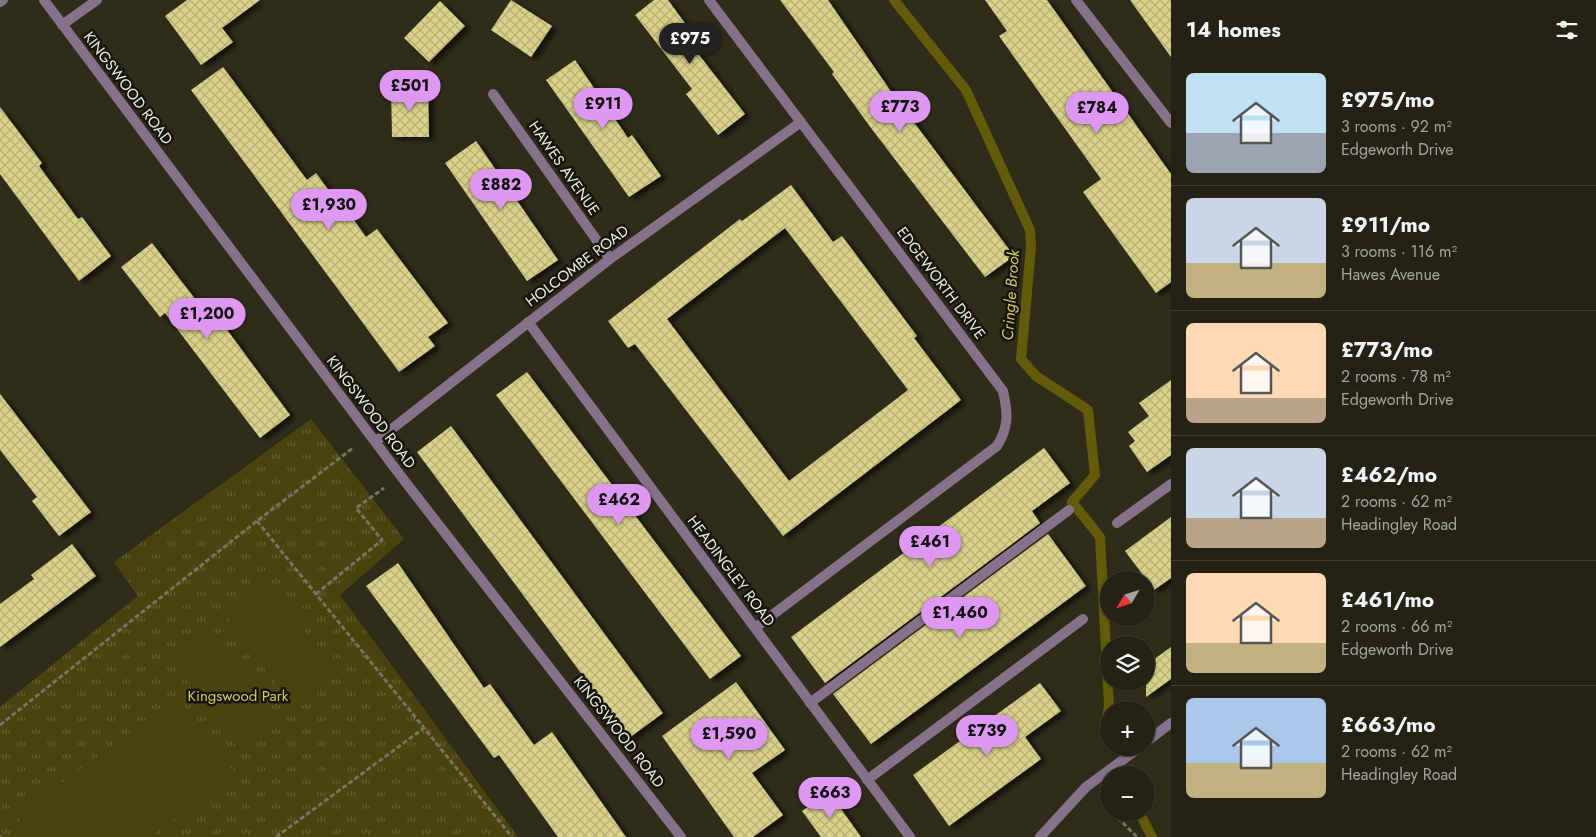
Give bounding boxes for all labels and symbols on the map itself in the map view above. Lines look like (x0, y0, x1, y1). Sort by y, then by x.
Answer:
pin: £975 (660, 22, 720, 65)
street label: KINGSWOOD ROAD (78, 27, 178, 149)
pin: £501 (380, 70, 440, 112)
pin: £911 (573, 88, 633, 130)
pin: £773 (870, 90, 930, 133)
pin: £784 (1067, 92, 1127, 134)
street label: HAWES AVENUE (523, 116, 605, 220)
pin: £882 (471, 168, 531, 211)
pin: £1,930 (288, 188, 370, 231)
street label: HOLCOMBE ROAD (521, 220, 633, 312)
street label: EDGEWORTH DRIVE (891, 222, 991, 344)
water label: Cringle Brook (996, 248, 1025, 341)
pin: £1,200 (166, 298, 248, 340)
street label: KINGSWOOD ROAD (321, 351, 421, 473)
pin: £462 (589, 484, 649, 526)
street label: HEADINGLEY ROAD (682, 511, 780, 631)
pin: £461 (900, 526, 960, 568)
north arrow (1100, 571, 1155, 626)
pin: £1,460 (919, 596, 1001, 639)
street label: KINGSWOOD ROAD (568, 671, 670, 793)
park label: Kingswood Park (188, 685, 289, 707)
pin: £739 (957, 714, 1017, 757)
pin: £1,590 (688, 718, 770, 760)
pin: £663 (800, 776, 860, 819)

